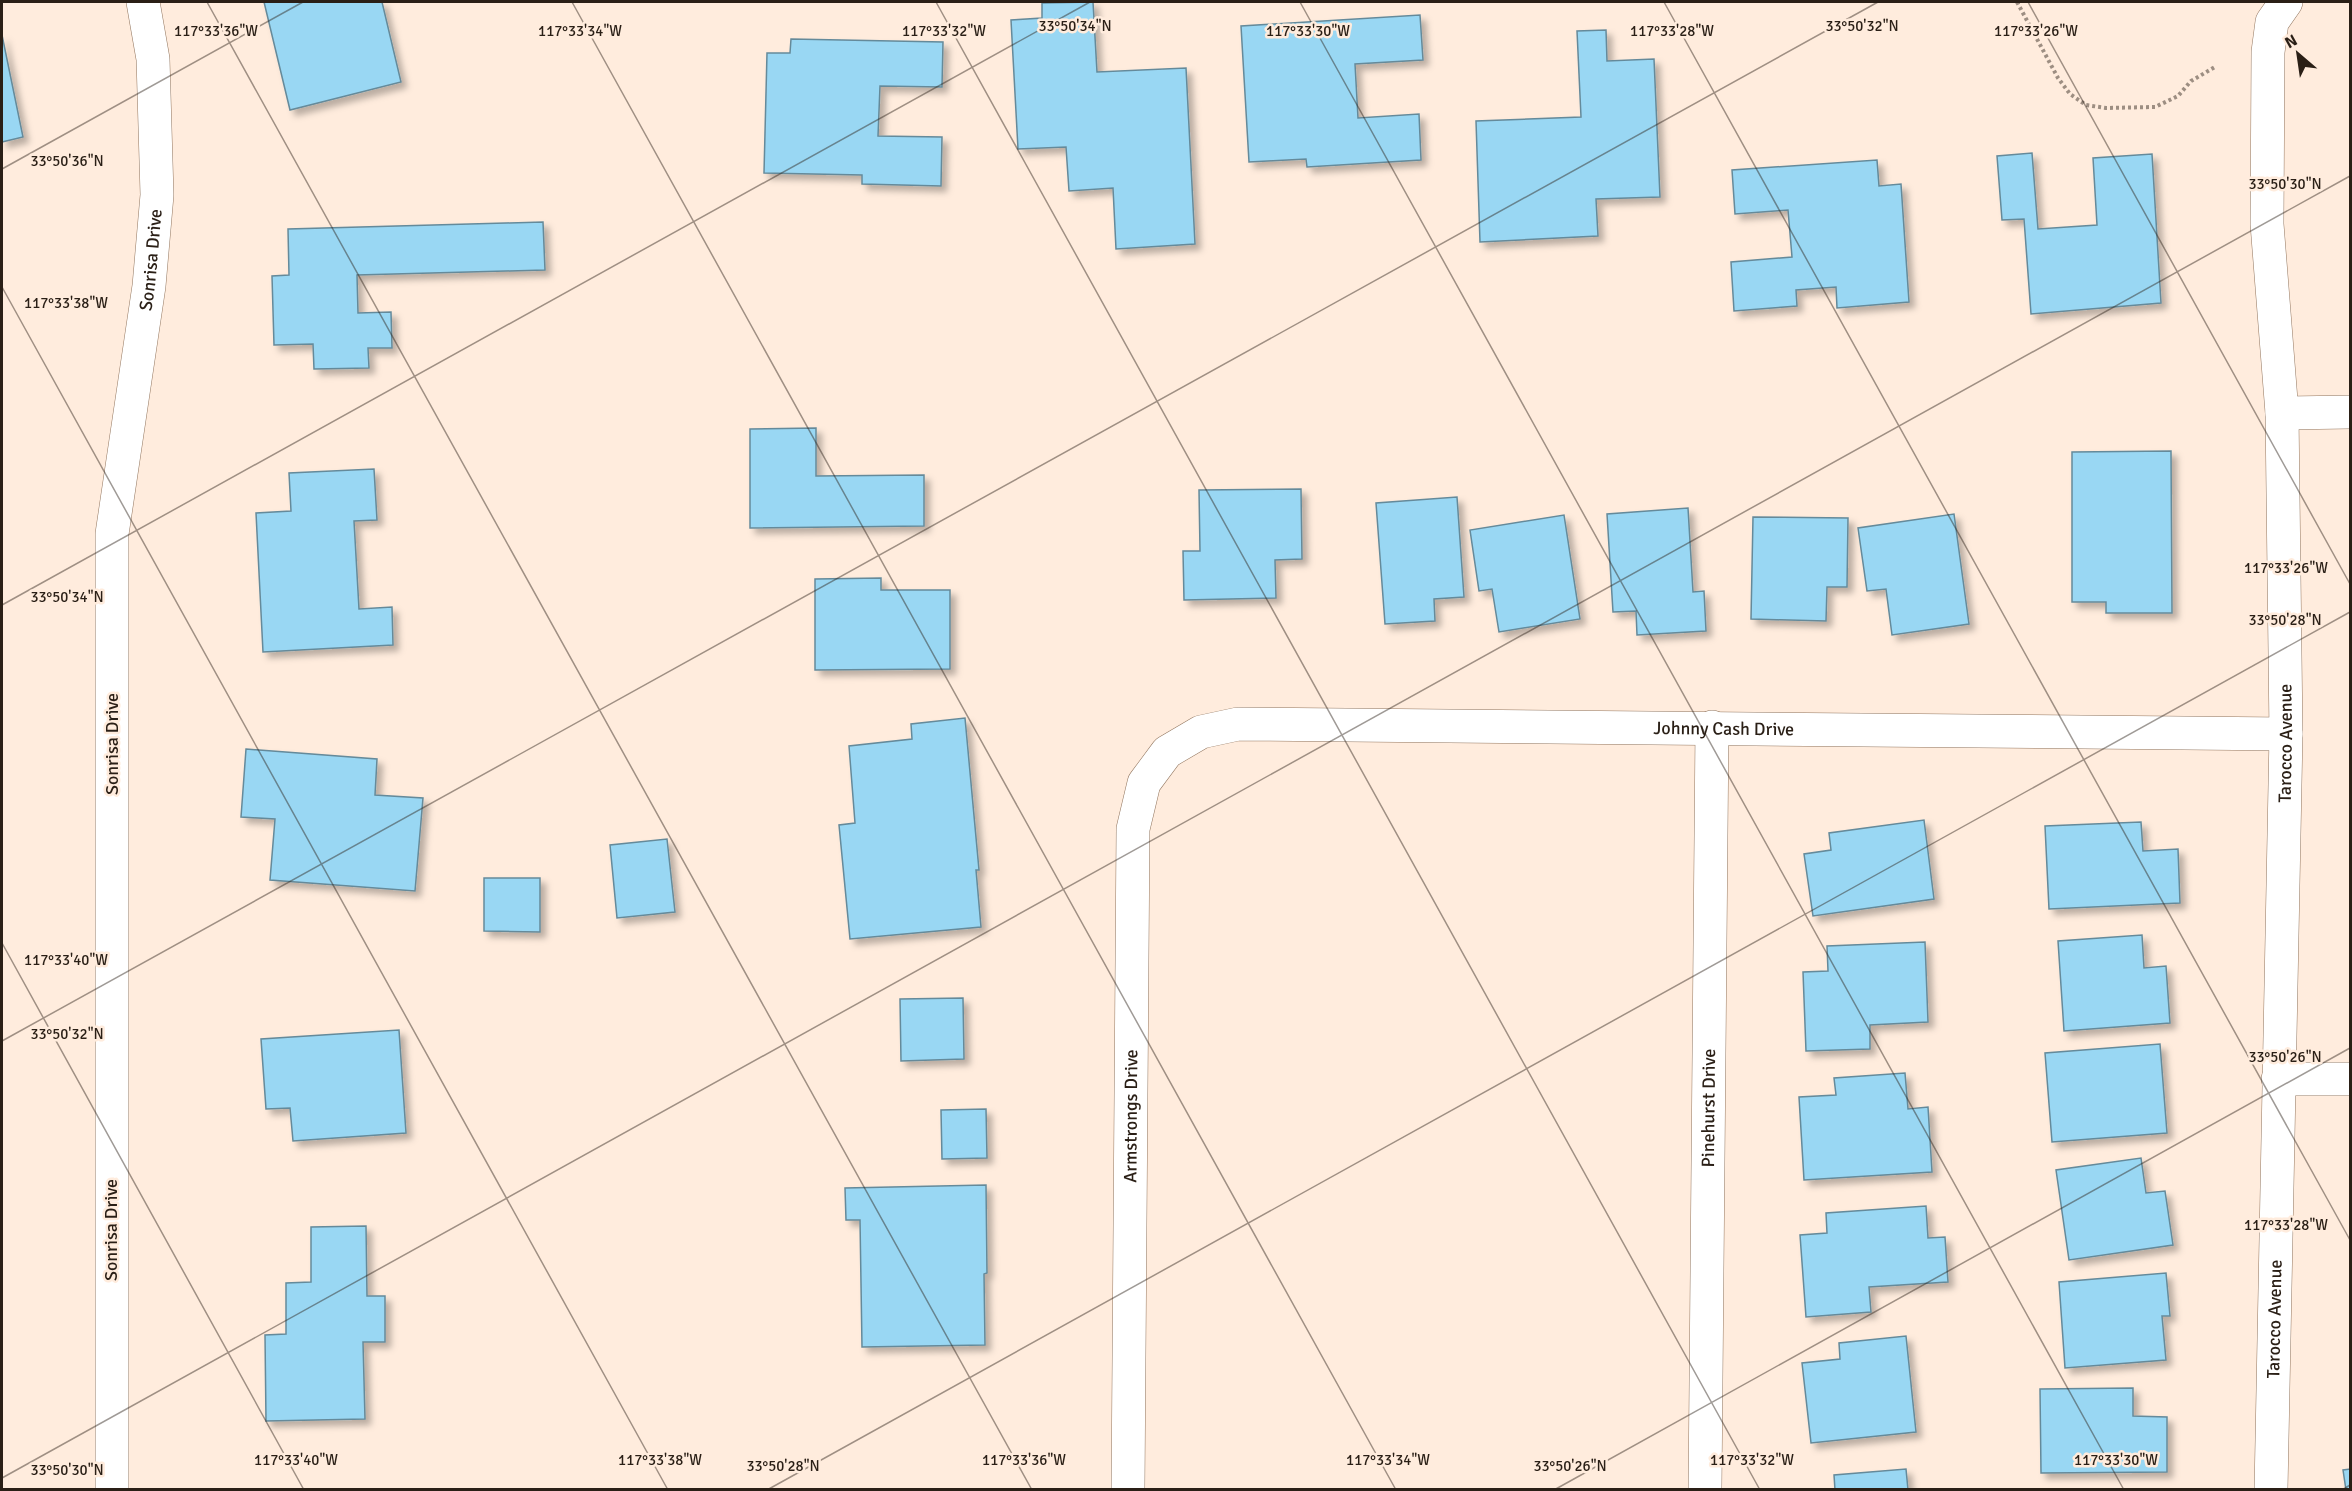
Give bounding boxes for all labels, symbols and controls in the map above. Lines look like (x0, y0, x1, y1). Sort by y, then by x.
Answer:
text: 33°50'34"N (1038, 17, 1112, 35)
text: 33°50'32"N (1825, 17, 1899, 35)
text: 117°33'36"W (174, 22, 258, 40)
text: 117°33'34"W (538, 22, 622, 40)
text: 117°33'32"W (902, 22, 986, 40)
text: 117°33'30"W (1266, 22, 1350, 40)
text: 117°33'28"W (1630, 22, 1714, 40)
text: 117°33'26"W (1994, 22, 2078, 40)
north arrow (2268, 24, 2328, 84)
text: N (2281, 30, 2301, 53)
text: 33°50'36"N (30, 152, 104, 170)
text: 33°50'30"N (2248, 175, 2322, 193)
street label: Sonrisa Drive (134, 208, 167, 312)
text: 117°33'38"W (24, 294, 108, 312)
text: 117°33'26"W (2244, 559, 2328, 577)
text: 33°50'34"N (30, 588, 104, 606)
text: 33°50'28"N (2248, 611, 2322, 629)
street label: Tarocco Avenue (2274, 684, 2297, 803)
street label: Sonrisa Drive (101, 693, 123, 795)
street label: Johnny Cash Drive (1653, 717, 1794, 740)
text: 117°33'40"W (24, 951, 108, 969)
text: 33°50'32"N (30, 1025, 104, 1043)
text: 33°50'26"N (2248, 1048, 2322, 1066)
street label: Armstrongs Drive (1119, 1049, 1142, 1183)
street label: Pinehurst Drive (1697, 1049, 1720, 1167)
street label: Sonrisa Drive (100, 1179, 122, 1281)
text: 117°33'28"W (2244, 1216, 2328, 1234)
street label: Tarocco Avenue (2262, 1259, 2287, 1379)
text: 117°33'40"W (254, 1451, 338, 1469)
text: 117°33'38"W (618, 1451, 702, 1469)
text: 117°33'36"W (982, 1451, 1066, 1469)
text: 117°33'34"W (1346, 1451, 1430, 1469)
text: 117°33'32"W (1710, 1451, 1794, 1469)
text: 117°33'30"W (2074, 1451, 2158, 1469)
text: 33°50'28"N (746, 1457, 820, 1475)
text: 33°50'26"N (1533, 1457, 1607, 1475)
text: 33°50'30"N (30, 1461, 104, 1479)

